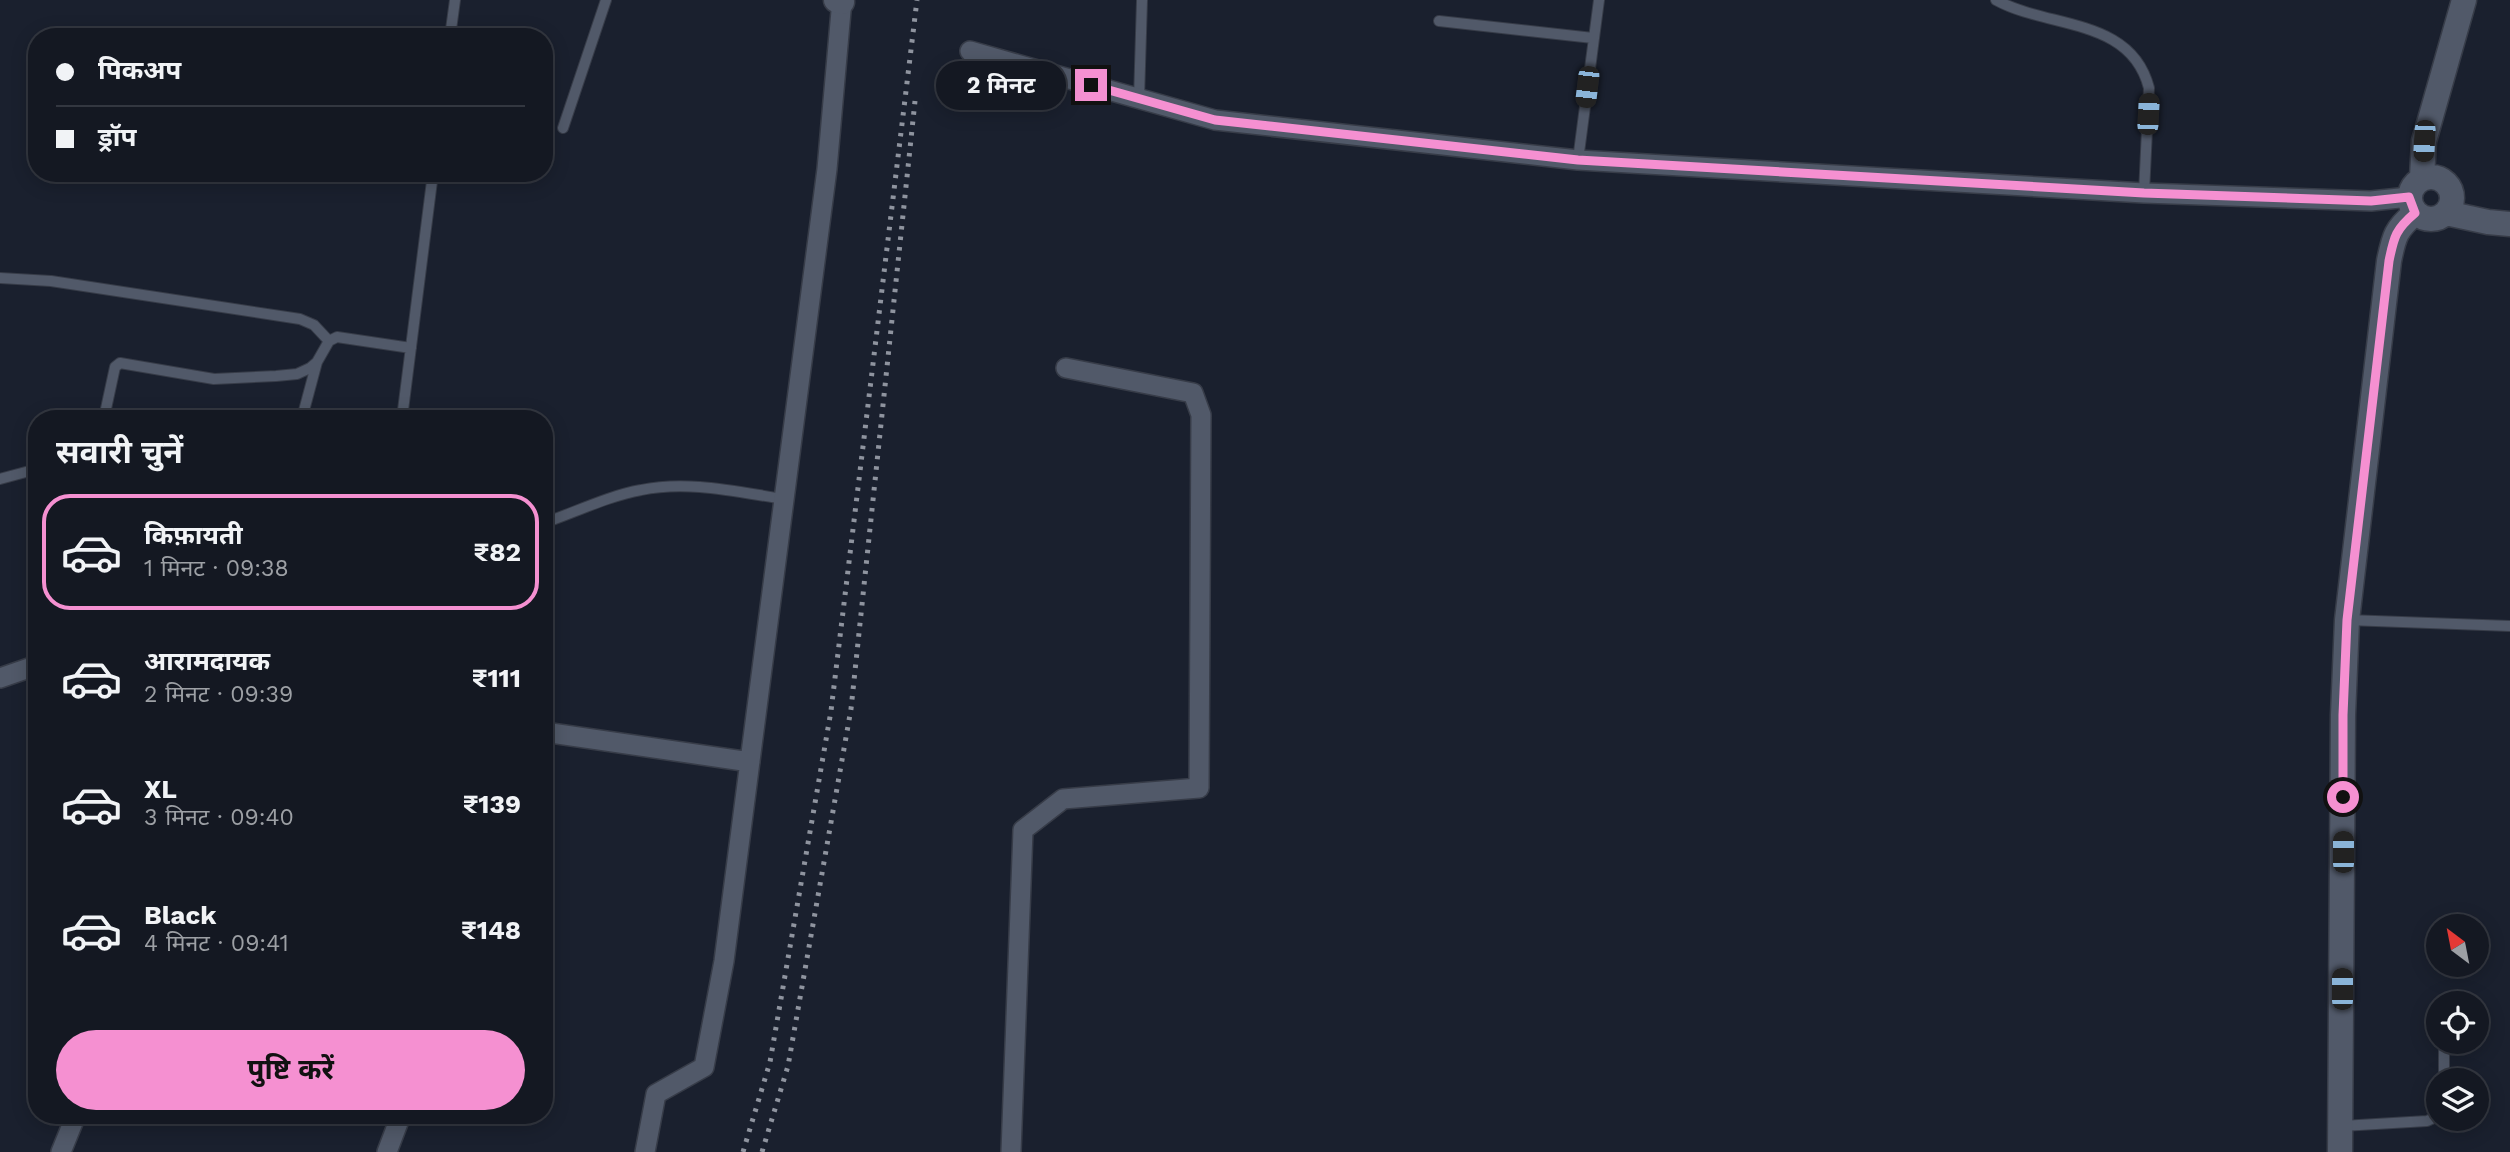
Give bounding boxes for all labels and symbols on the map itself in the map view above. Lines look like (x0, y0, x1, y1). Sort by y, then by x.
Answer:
callout: 2 मिनट (937, 60, 1066, 110)
car (1575, 65, 1600, 109)
route end (1075, 69, 1107, 101)
car (2137, 92, 2160, 136)
car (2413, 119, 2436, 163)
route start (2327, 781, 2359, 813)
car (2333, 831, 2354, 873)
north arrow (2426, 914, 2488, 976)
car (2332, 968, 2353, 1010)

